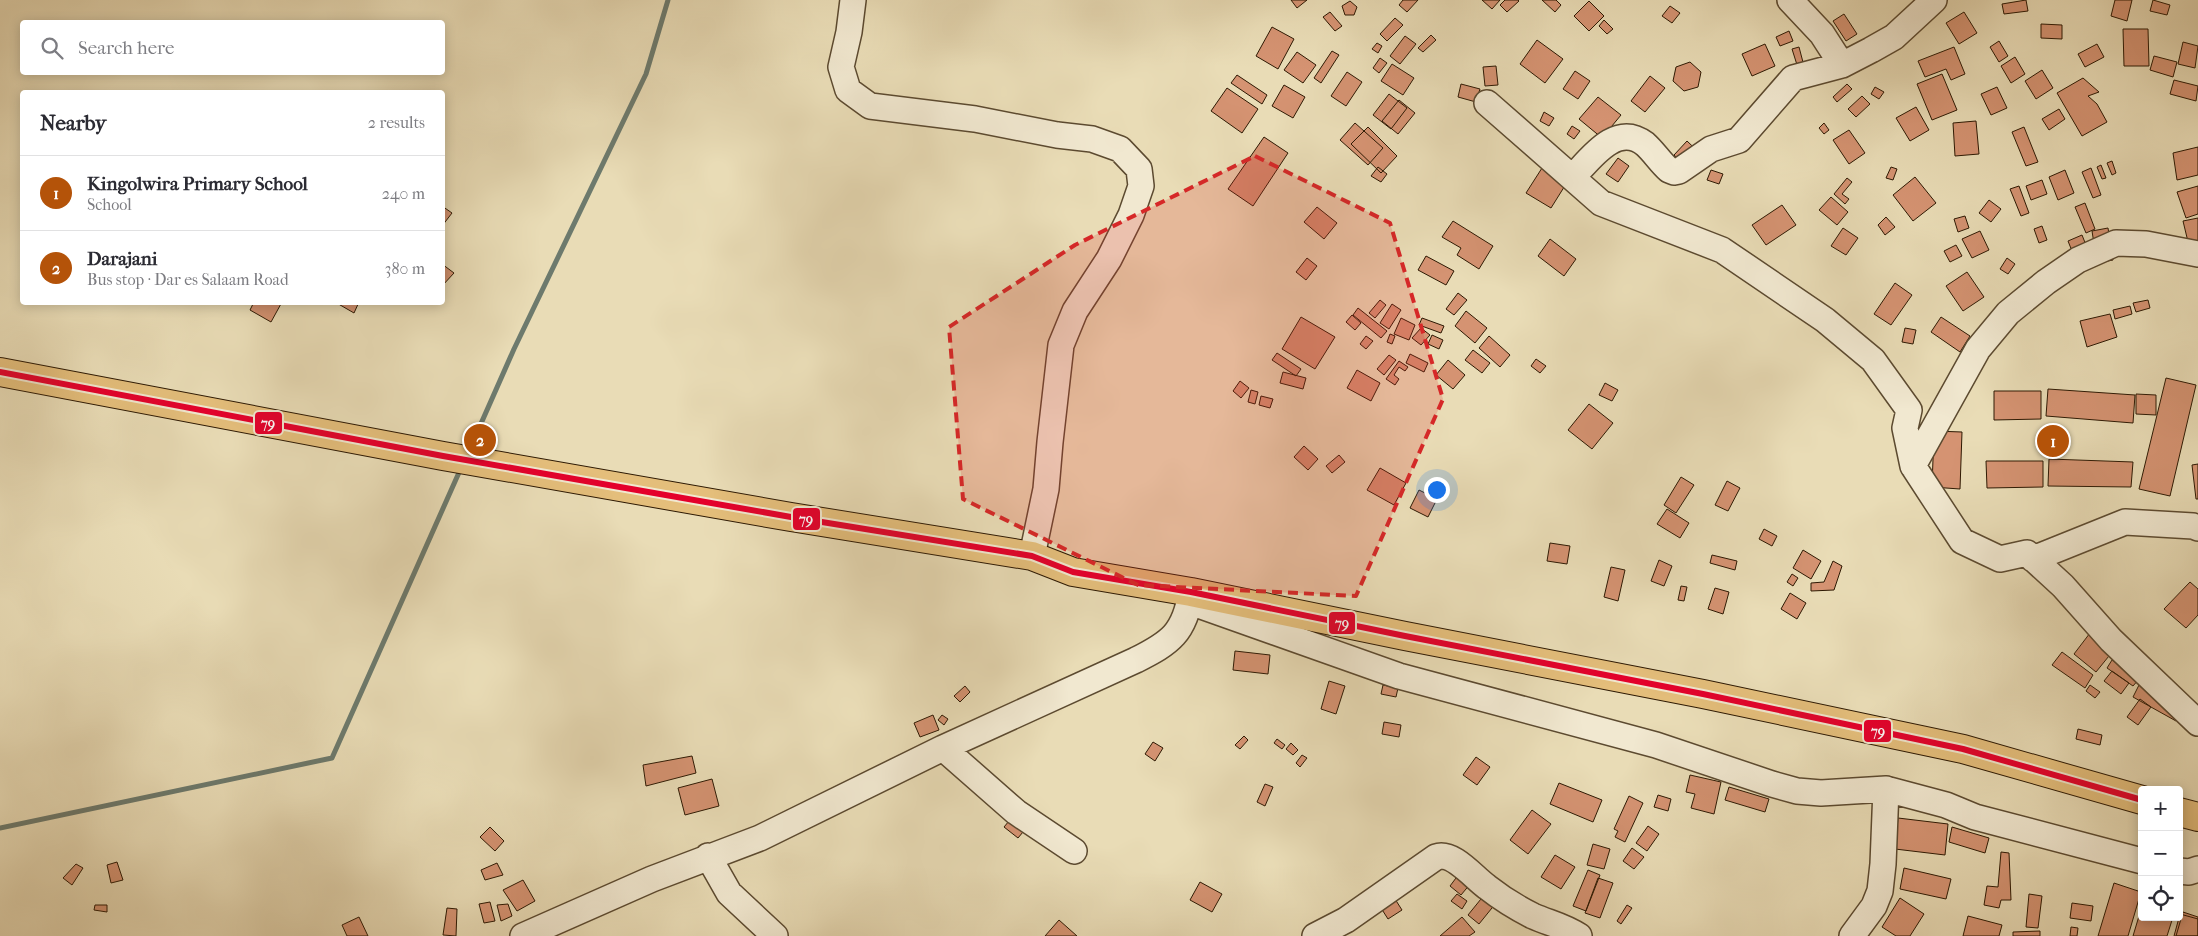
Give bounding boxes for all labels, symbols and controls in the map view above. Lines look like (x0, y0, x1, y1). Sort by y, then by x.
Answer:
search box (20, 20, 445, 75)
icon: search (38, 34, 66, 62)
text: Search here (78, 37, 174, 59)
text: Nearby (40, 111, 106, 135)
text: 2 results (368, 113, 425, 132)
text: Kingolwira Primary School (87, 173, 308, 195)
text: 1 (53, 184, 59, 203)
text: 240 m (382, 184, 425, 203)
text: School (87, 195, 132, 214)
text: Darajani (87, 248, 157, 270)
text: 2 (52, 259, 60, 278)
text: 380 m (385, 259, 425, 278)
text: Bus stop · Dar es Salaam Road (87, 270, 289, 289)
line badge: 79 (254, 411, 283, 435)
text: 79 (260, 415, 275, 432)
pin: 2 (464, 421, 496, 459)
pin: 1 (2037, 422, 2069, 460)
your location (1424, 477, 1450, 503)
line badge: 79 (792, 507, 821, 531)
text: 79 (798, 511, 813, 528)
line badge: 79 (1328, 611, 1356, 635)
text: 79 (1334, 615, 1349, 632)
line badge: 79 (1863, 719, 1892, 743)
text: 79 (1870, 723, 1885, 740)
map controls (2138, 786, 2183, 921)
button: + (2138, 786, 2183, 831)
button: − (2138, 831, 2183, 876)
button: locate (2138, 876, 2183, 921)

